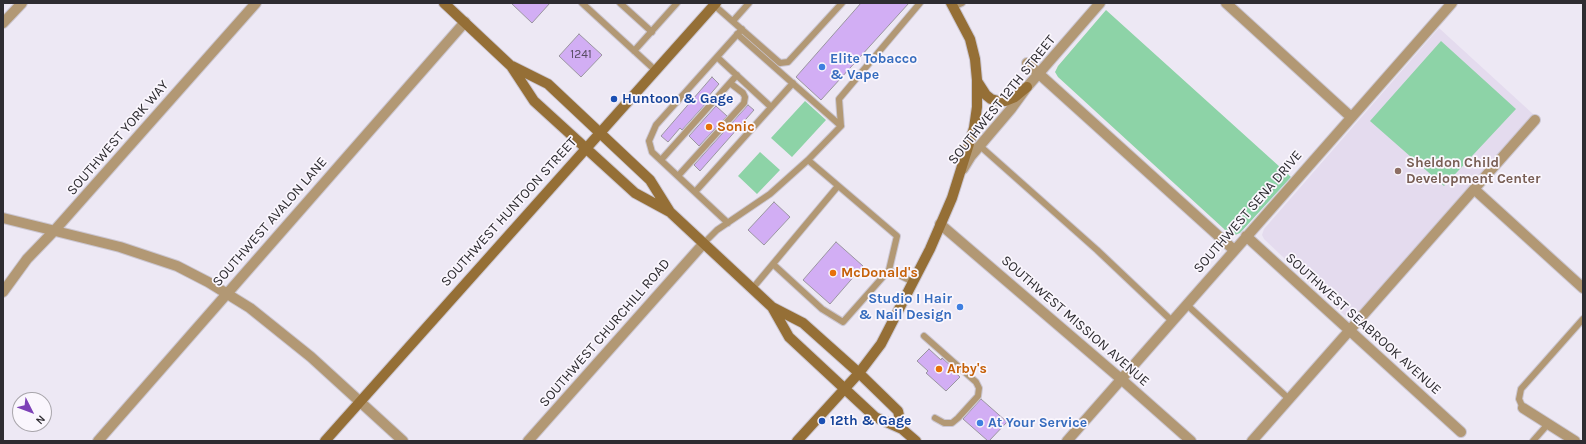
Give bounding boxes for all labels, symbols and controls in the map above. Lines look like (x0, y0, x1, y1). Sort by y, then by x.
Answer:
street label: SOUTHWEST 12TH STREET (945, 32, 1059, 168)
house number: 1241 (570, 48, 592, 62)
place label: Elite Tobacco & Vape (830, 51, 917, 84)
marker: Elite Tobacco & Vape (817, 62, 827, 72)
street label: SOUTHWEST YORK WAY (64, 77, 172, 199)
place label: Huntoon & Gage (622, 91, 733, 107)
marker: Huntoon & Gage (609, 94, 619, 104)
place label: Sonic (717, 119, 755, 135)
marker: Sonic (704, 122, 714, 132)
street label: SOUTHWEST HUNTOON STREET (438, 134, 580, 290)
street label: SOUTHWEST SENA DRIVE (1190, 147, 1306, 277)
street label: SOUTHWEST AVALON LANE (209, 154, 331, 290)
place label: Sheldon Child Development Center (1406, 155, 1540, 188)
marker: Sheldon Child Development Center (1393, 166, 1403, 176)
street label: SOUTHWEST SEABROOK AVENUE (1282, 250, 1444, 398)
street label: SOUTHWEST MISSION AVENUE (998, 252, 1152, 390)
street label: SOUTHWEST CHURCHILL ROAD (536, 255, 674, 411)
place label: McDonald's (841, 265, 918, 281)
marker: McDonald's (828, 268, 838, 278)
place label: Studio I Hair & Nail Design (858, 291, 952, 324)
marker: Studio I Hair & Nail Design (955, 302, 965, 312)
place label: Arby's (947, 361, 987, 377)
marker: Arby's (934, 364, 944, 374)
north arrow (12, 392, 52, 432)
text: N (33, 412, 48, 427)
place label: 12th & Gage (830, 413, 912, 429)
place label: At Your Service (988, 415, 1087, 431)
marker: 12th & Gage (817, 416, 827, 426)
marker: At Your Service (975, 418, 985, 428)

